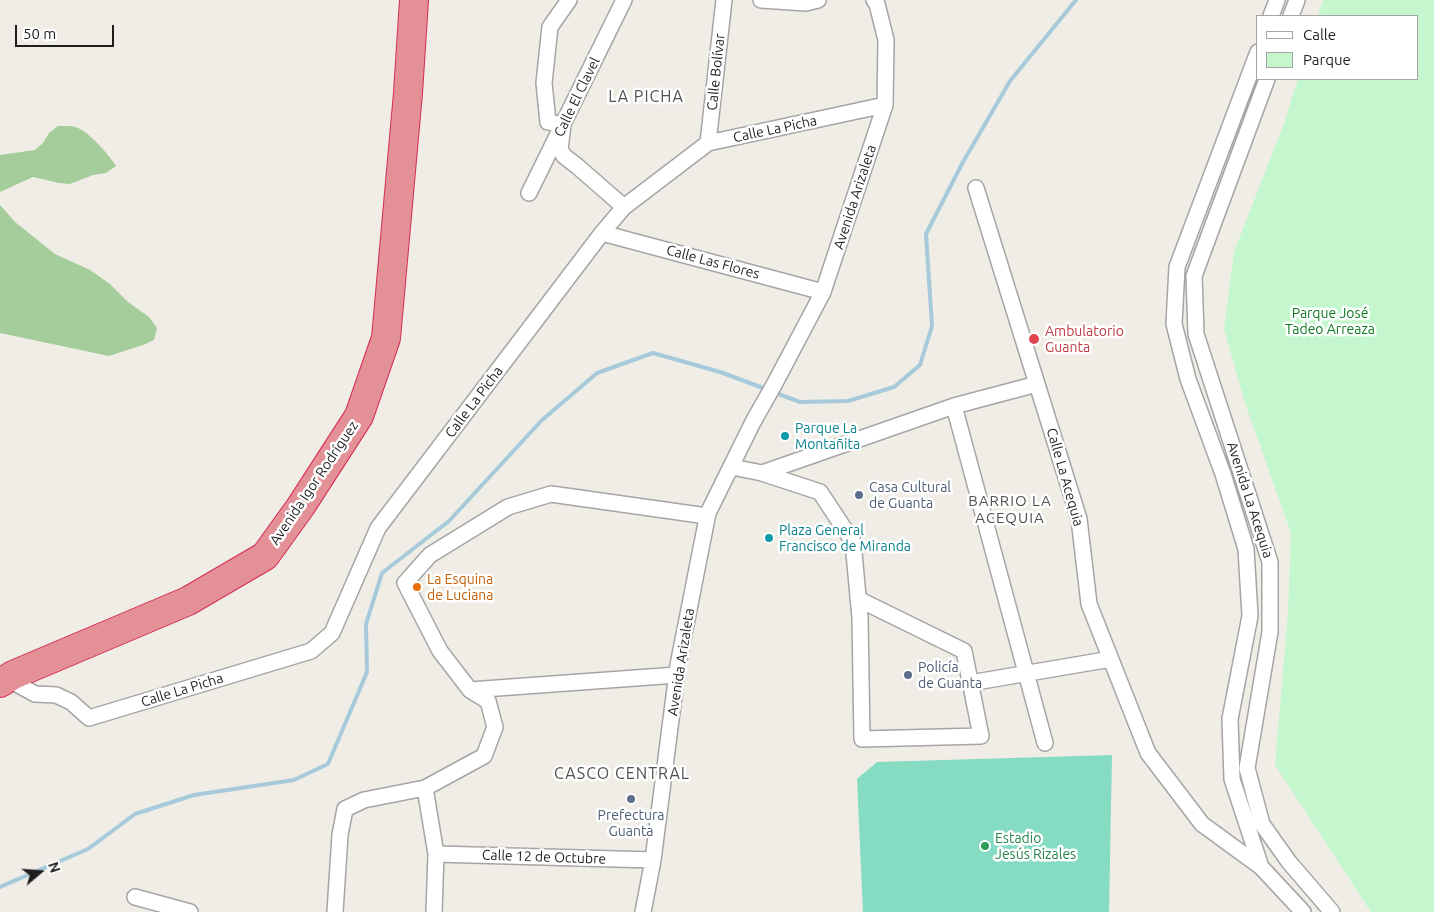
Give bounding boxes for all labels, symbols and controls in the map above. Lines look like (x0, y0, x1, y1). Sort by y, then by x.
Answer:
scale bar (18, 15, 116, 47)
legend (1256, 15, 1419, 80)
text: 50 m (23, 25, 56, 42)
text: Calle (1303, 26, 1336, 43)
street label: Calle Bolívar (704, 33, 728, 111)
text: Parque (1303, 51, 1351, 68)
street label: Calle El Clavel (551, 54, 603, 140)
district label: LA PICHA (607, 87, 685, 107)
street label: Calle La Picha (732, 112, 818, 146)
street label: Avenida Arizaleta (830, 143, 880, 251)
street label: Calle Las Flores (664, 241, 762, 283)
park label: Parque José Tadeo Arreaza (1285, 305, 1375, 338)
place label: Ambulatorio Guanta (1045, 323, 1124, 356)
marker: Ambulatorio Guanta (1027, 332, 1041, 346)
street label: Calle La Picha (442, 363, 506, 441)
street label: Avenida Igor Rodríguez (266, 418, 362, 548)
place label: Parque La Montañita (795, 420, 860, 452)
street label: Calle La Acequia (1043, 426, 1087, 528)
marker: Parque La Montañita (779, 430, 791, 442)
street label: Avenida La Acequia (1223, 440, 1277, 560)
place label: Casa Cultural de Guanta (869, 479, 951, 512)
marker: Casa Cultural de Guanta (853, 489, 865, 501)
district label: BARRIO LA ACEQUIA (967, 492, 1053, 527)
place label: Plaza General Francisco de Miranda (779, 522, 911, 554)
marker: Plaza General Francisco de Miranda (763, 532, 775, 544)
place label: La Esquina de Luciana (427, 571, 494, 604)
marker: La Esquina de Luciana (411, 581, 423, 593)
street label: Avenida Arizaleta (664, 607, 698, 717)
place label: Policía de Guanta (918, 659, 982, 692)
marker: Policía de Guanta (902, 669, 914, 681)
street label: Calle La Picha (139, 670, 225, 710)
district label: CASCO CENTRAL (552, 764, 692, 784)
marker: Prefectura Guanta (625, 793, 637, 805)
place label: Prefectura Guanta (598, 807, 664, 840)
place label: Estadio Jesús Rizales (995, 830, 1076, 862)
marker: Estadio Jesús Rizales (979, 840, 991, 852)
street label: Calle 12 de Octubre (482, 846, 606, 868)
north arrow (15, 847, 65, 897)
text: N (45, 860, 63, 875)

